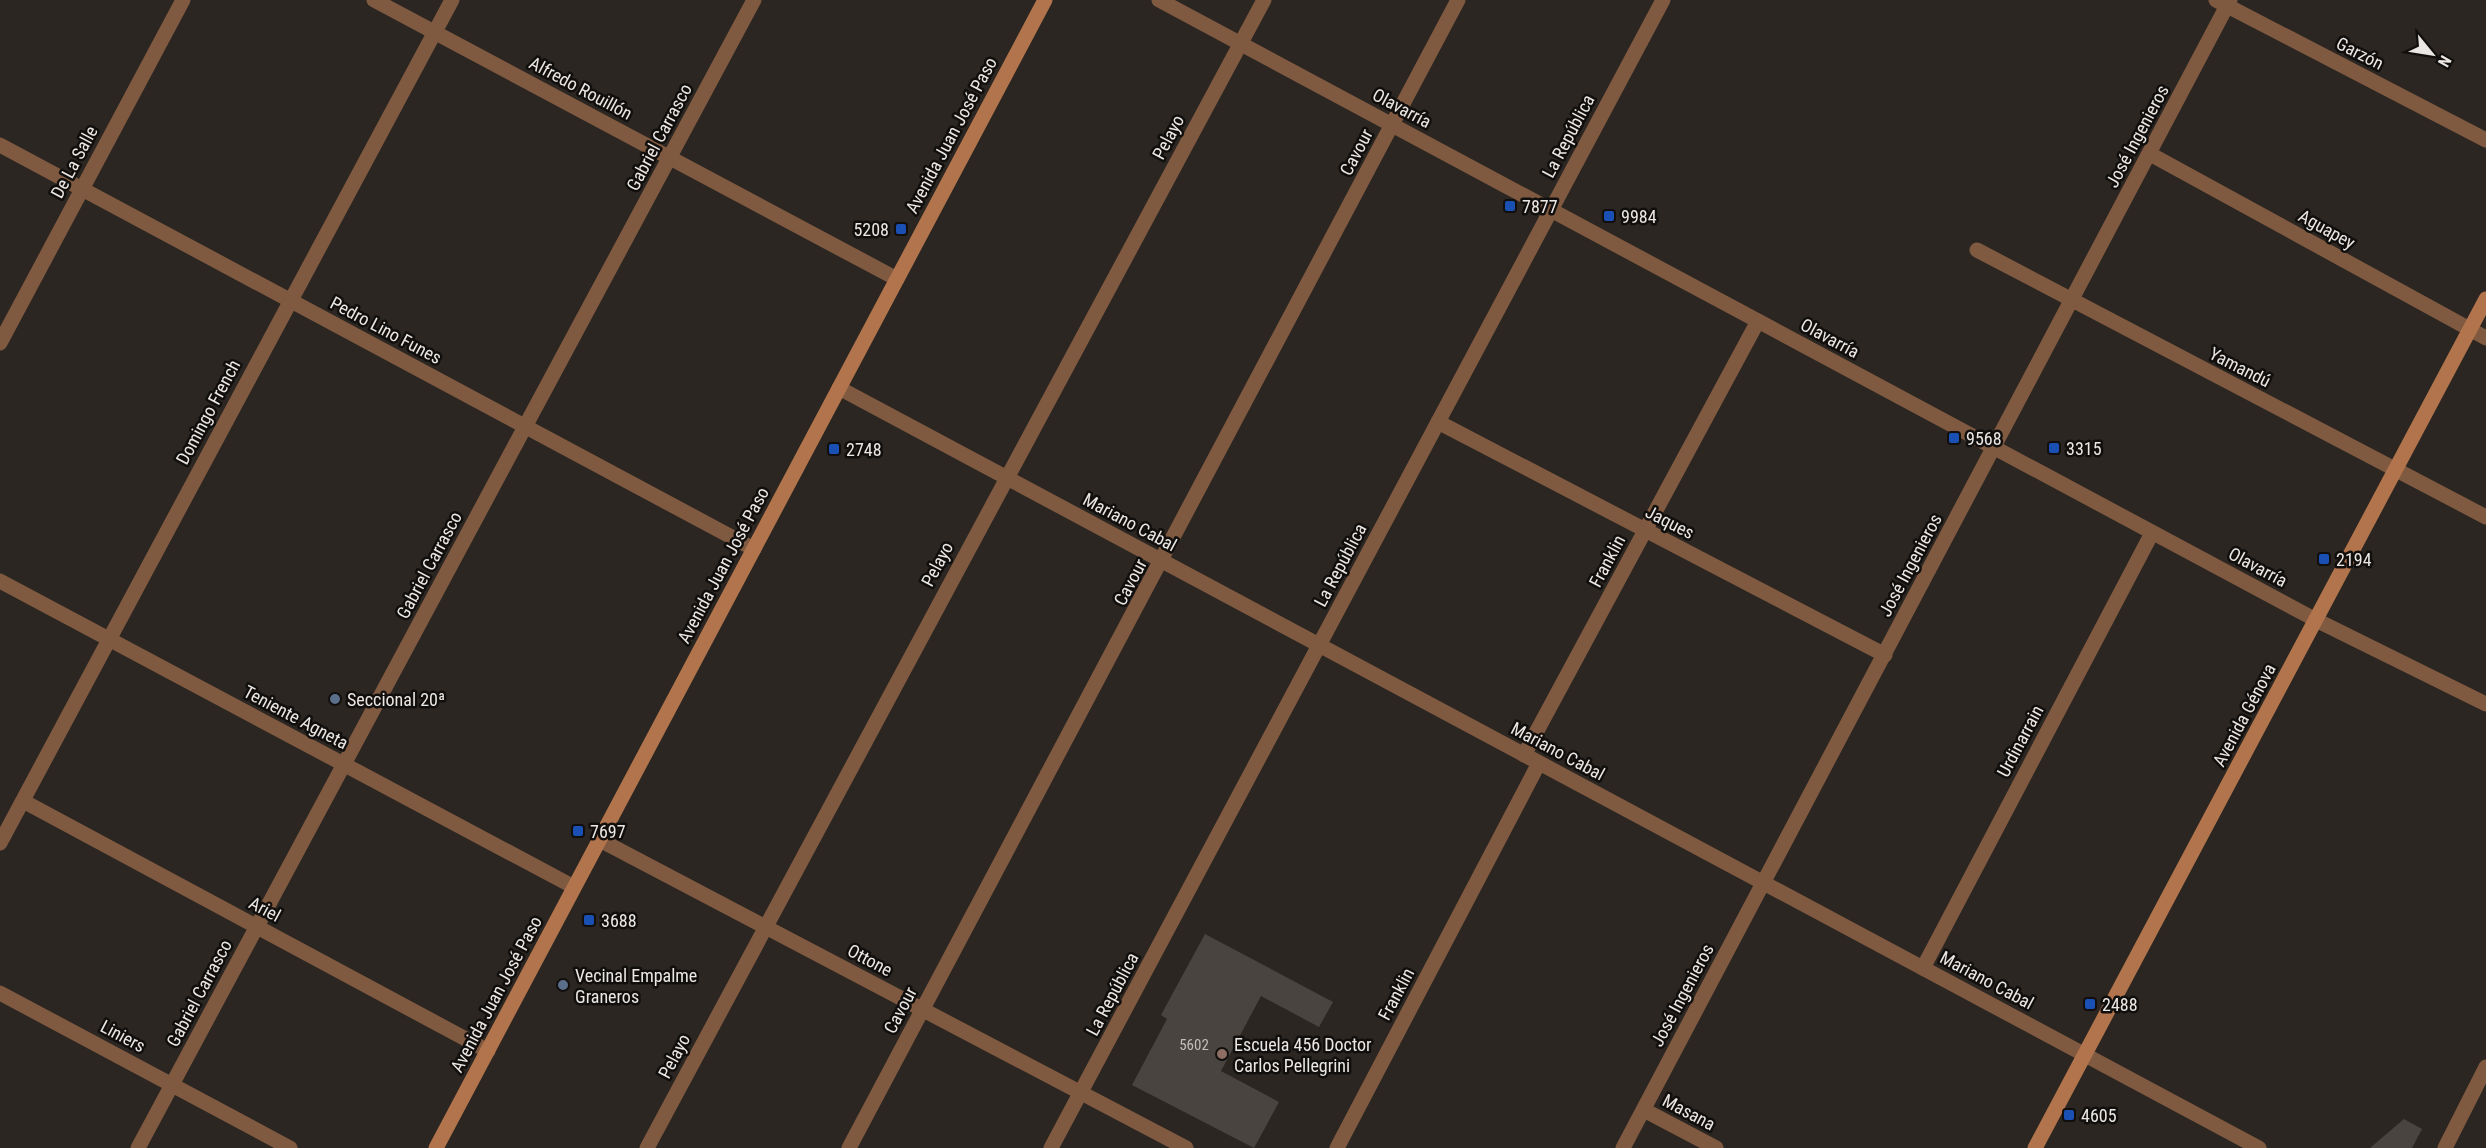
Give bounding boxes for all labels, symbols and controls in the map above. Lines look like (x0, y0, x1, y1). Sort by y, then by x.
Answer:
north arrow (2402, 24, 2462, 84)
street label: Garzón (2333, 32, 2387, 74)
street label: Alfredo Rouillón (526, 52, 636, 124)
text: N (2434, 52, 2455, 70)
street label: Avenida Juan José Paso (901, 53, 1001, 217)
street label: Gabriel Carrasco (622, 80, 696, 194)
street label: José Ingenieros (2101, 81, 2173, 191)
street label: Olavarría (1369, 84, 1435, 132)
street label: La República (1537, 91, 1599, 181)
street label: Pelayo (1148, 111, 1188, 163)
street label: De La Salle (46, 122, 102, 202)
street label: Cavour (1335, 125, 1377, 179)
place label: 7877 (1522, 196, 1558, 217)
marker: 7877 (1503, 199, 1517, 213)
street label: Aguapey (2295, 205, 2359, 253)
place label: 9984 (1621, 206, 1657, 227)
marker: 9984 (1602, 209, 1616, 223)
place label: 5208 (853, 219, 889, 240)
marker: 5208 (894, 222, 908, 236)
street label: Pedro Lino Funes (327, 292, 445, 368)
street label: Olavarría (1797, 314, 1863, 362)
street label: Yamandú (2206, 343, 2274, 391)
street label: Domingo French (172, 356, 244, 468)
place label: 9568 (1966, 428, 2002, 449)
marker: 9568 (1947, 431, 1961, 445)
place label: 3315 (2066, 438, 2102, 459)
place label: 2748 (846, 439, 882, 460)
marker: 3315 (2047, 441, 2061, 455)
marker: 2748 (827, 442, 841, 456)
street label: Avenida Juan José Paso (673, 483, 773, 647)
street label: Mariano Cabal (1080, 489, 1180, 555)
street label: Jaques (1642, 501, 1698, 543)
street label: Gabriel Carrasco (392, 508, 466, 622)
street label: José Ingenieros (1874, 510, 1946, 620)
street label: La República (1309, 520, 1371, 610)
street label: Franklin (1585, 531, 1629, 591)
street label: Pelayo (917, 538, 957, 590)
street label: Olavarría (2225, 543, 2291, 591)
place label: 2194 (2336, 549, 2372, 570)
marker: 2194 (2317, 552, 2331, 566)
street label: Cavour (1109, 555, 1151, 609)
street label: Avenida Génova (2208, 660, 2280, 770)
street label: Teniente Agneta (240, 681, 352, 753)
place label: Seccional 20ª (347, 689, 445, 710)
marker: Seccional 20ª (328, 692, 342, 706)
street label: Urdinarrain (1992, 702, 2048, 780)
street label: Mariano Cabal (1508, 718, 1608, 784)
place label: 7697 (590, 821, 626, 842)
marker: 7697 (571, 824, 585, 838)
street label: Ariel (246, 892, 284, 926)
place label: 3688 (601, 910, 637, 931)
street label: Avenida Juan José Paso (446, 912, 546, 1076)
marker: 3688 (582, 913, 596, 927)
street label: Gabriel Carrasco (162, 936, 236, 1050)
street label: Ottone (844, 940, 896, 980)
street label: José Ingenieros (1646, 940, 1718, 1050)
street label: Mariano Cabal (1937, 947, 2037, 1013)
street label: La República (1081, 949, 1143, 1039)
street label: Franklin (1374, 964, 1418, 1024)
place label: Vecinal Empalme Graneros (575, 965, 697, 1007)
marker: Vecinal Empalme Graneros (556, 978, 570, 992)
street label: Cavour (879, 983, 921, 1037)
place label: 2488 (2102, 994, 2138, 1015)
marker: 2488 (2083, 997, 2097, 1011)
street label: Liniers (97, 1016, 149, 1056)
street label: Pelayo (654, 1030, 694, 1082)
place label: Escuela 456 Doctor Carlos Pellegrini (1234, 1034, 1372, 1076)
house number: 5602 (1179, 1036, 1209, 1054)
marker: Escuela 456 Doctor Carlos Pellegrini (1215, 1047, 1229, 1061)
street label: Masana (1659, 1089, 1719, 1135)
place label: 4605 (2081, 1105, 2117, 1126)
marker: 4605 (2062, 1108, 2076, 1122)

